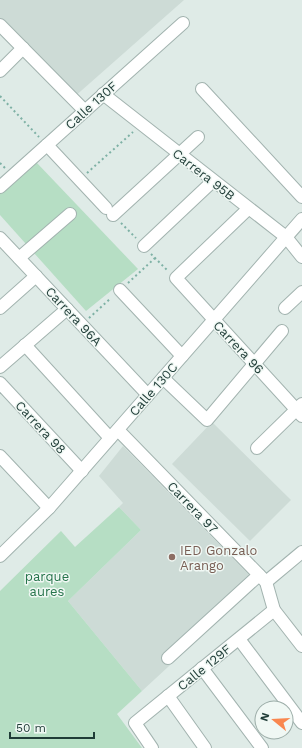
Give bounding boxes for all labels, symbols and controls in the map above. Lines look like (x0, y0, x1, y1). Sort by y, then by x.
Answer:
street label: Calle 130F (62, 78, 120, 133)
street label: Carrera 95B (170, 145, 238, 203)
street label: Carrera 96A (42, 284, 105, 349)
street label: Carrera 96 (210, 318, 267, 377)
street label: Calle 130C (126, 360, 181, 419)
street label: Carrera 98 (12, 398, 69, 457)
street label: Carrera 97 (164, 478, 221, 536)
place label: IED Gonzalo Arango (180, 543, 257, 573)
marker: IED Gonzalo Arango (167, 552, 177, 562)
park label: parque aures (25, 569, 69, 599)
street label: Calle 129F (175, 641, 234, 694)
north arrow (254, 700, 294, 740)
text: N (258, 711, 272, 723)
scale bar (10, 714, 94, 740)
text: 50 m (16, 721, 46, 735)

